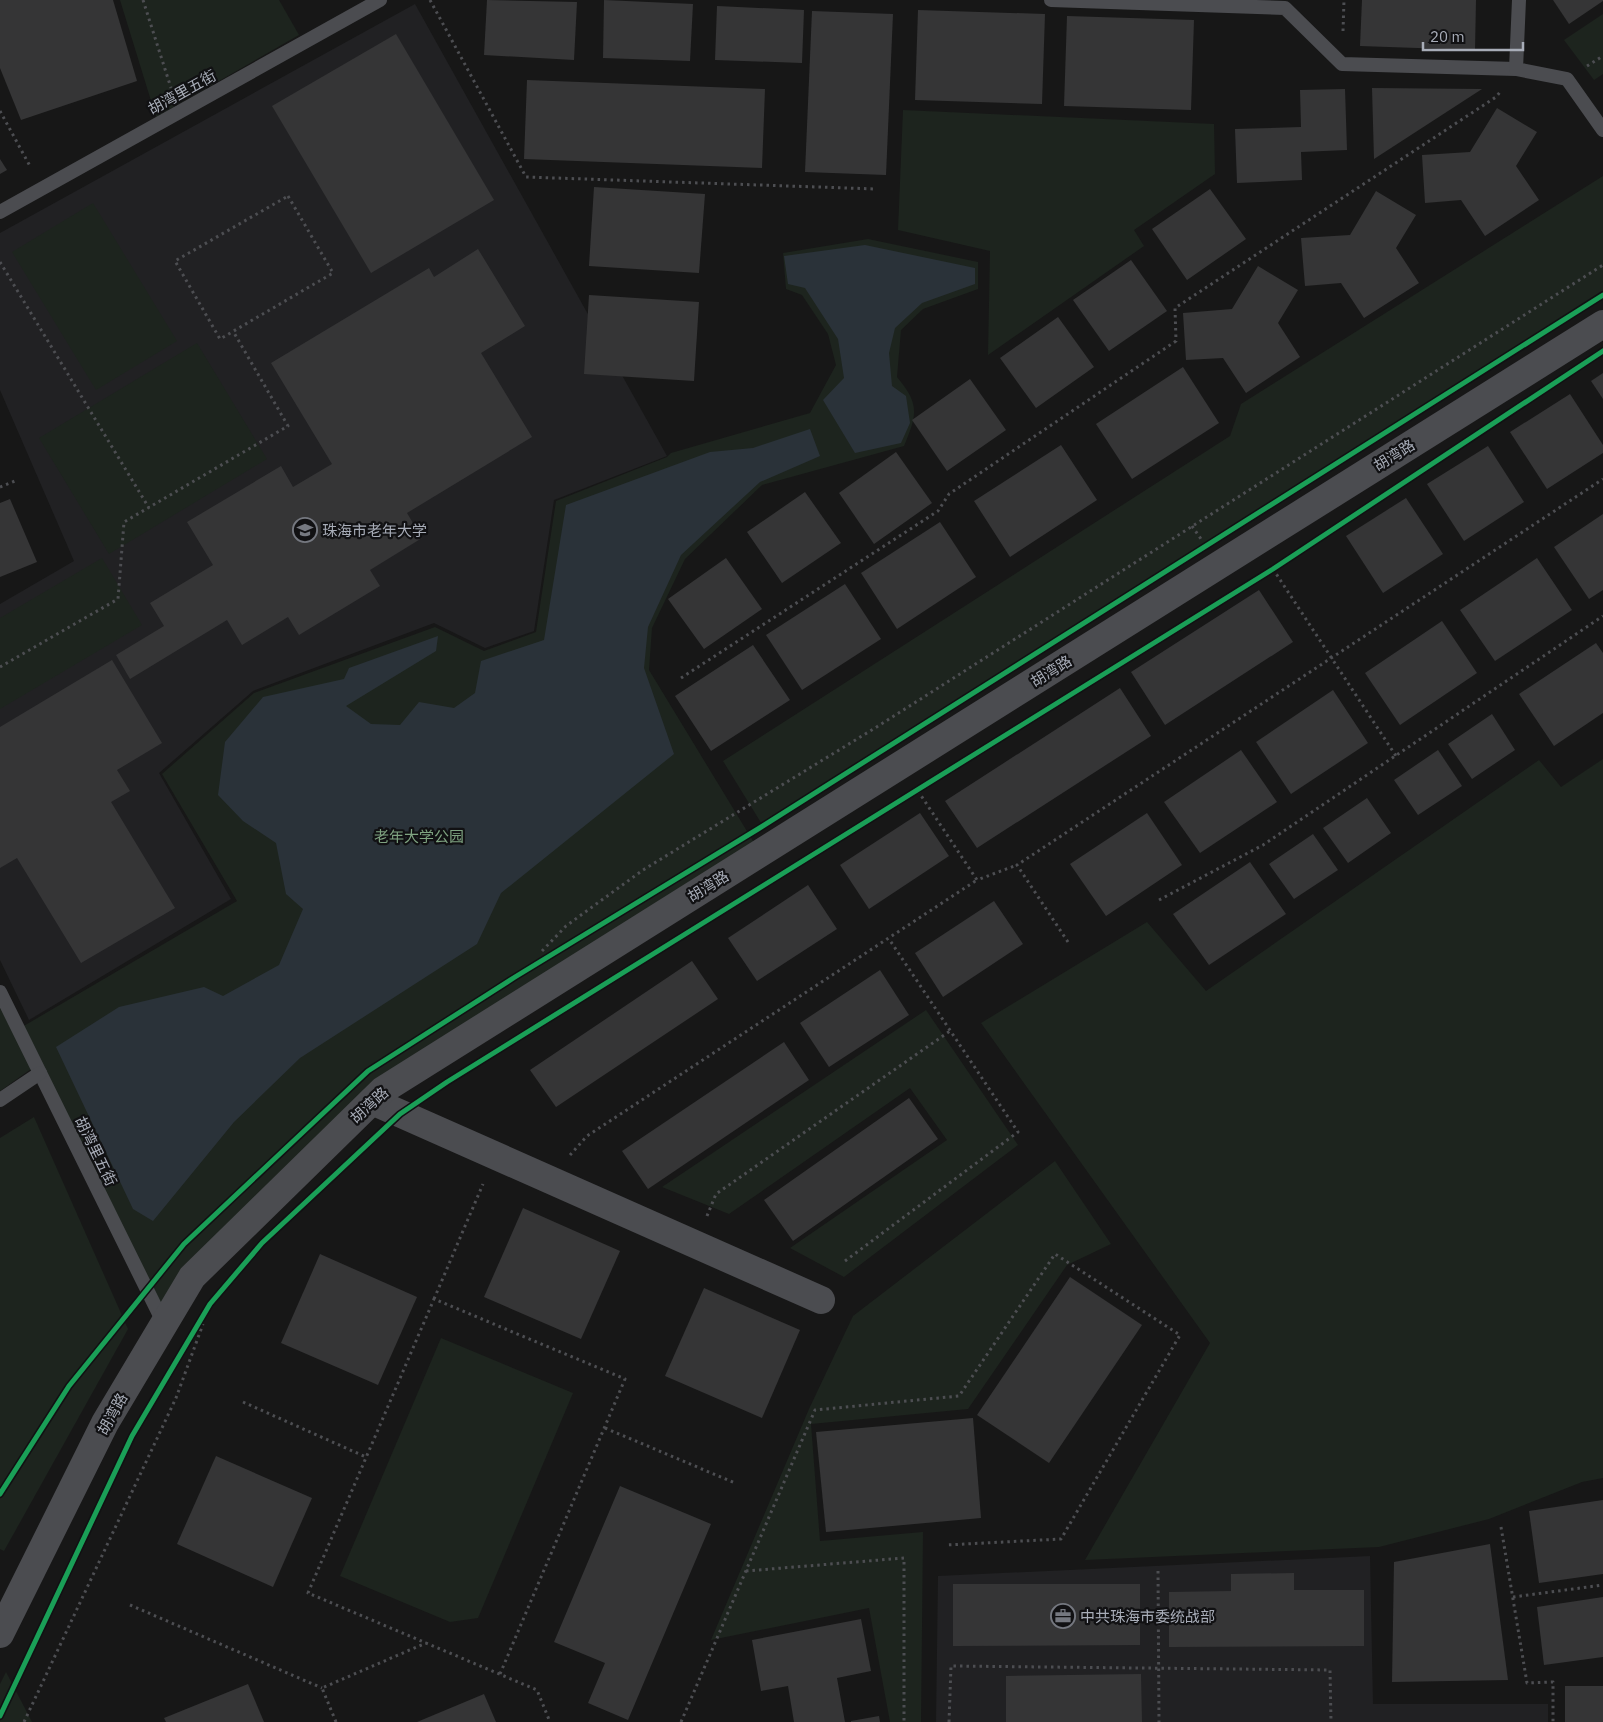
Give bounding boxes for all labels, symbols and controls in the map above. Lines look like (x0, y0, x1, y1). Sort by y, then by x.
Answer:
scale bar (1423, 20, 1523, 52)
text: 20 m (1430, 27, 1465, 46)
street label: 胡湾里五街 (145, 66, 219, 118)
street label: 胡湾路 (1370, 435, 1418, 475)
school or university icon: 珠海市老年大学 (292, 517, 318, 543)
place label: 珠海市老年大学 (322, 521, 427, 540)
street label: 胡湾路 (1027, 651, 1075, 691)
park label: 老年大学公园 (374, 827, 464, 846)
street label: 胡湾路 (684, 866, 732, 906)
street label: 胡湾路 (346, 1083, 392, 1127)
street label: 胡湾里五街 (71, 1113, 121, 1189)
street label: 胡湾路 (93, 1390, 131, 1438)
office icon: 中共珠海市委统战部 (1050, 1603, 1076, 1629)
place label: 中共珠海市委统战部 (1080, 1607, 1215, 1626)

